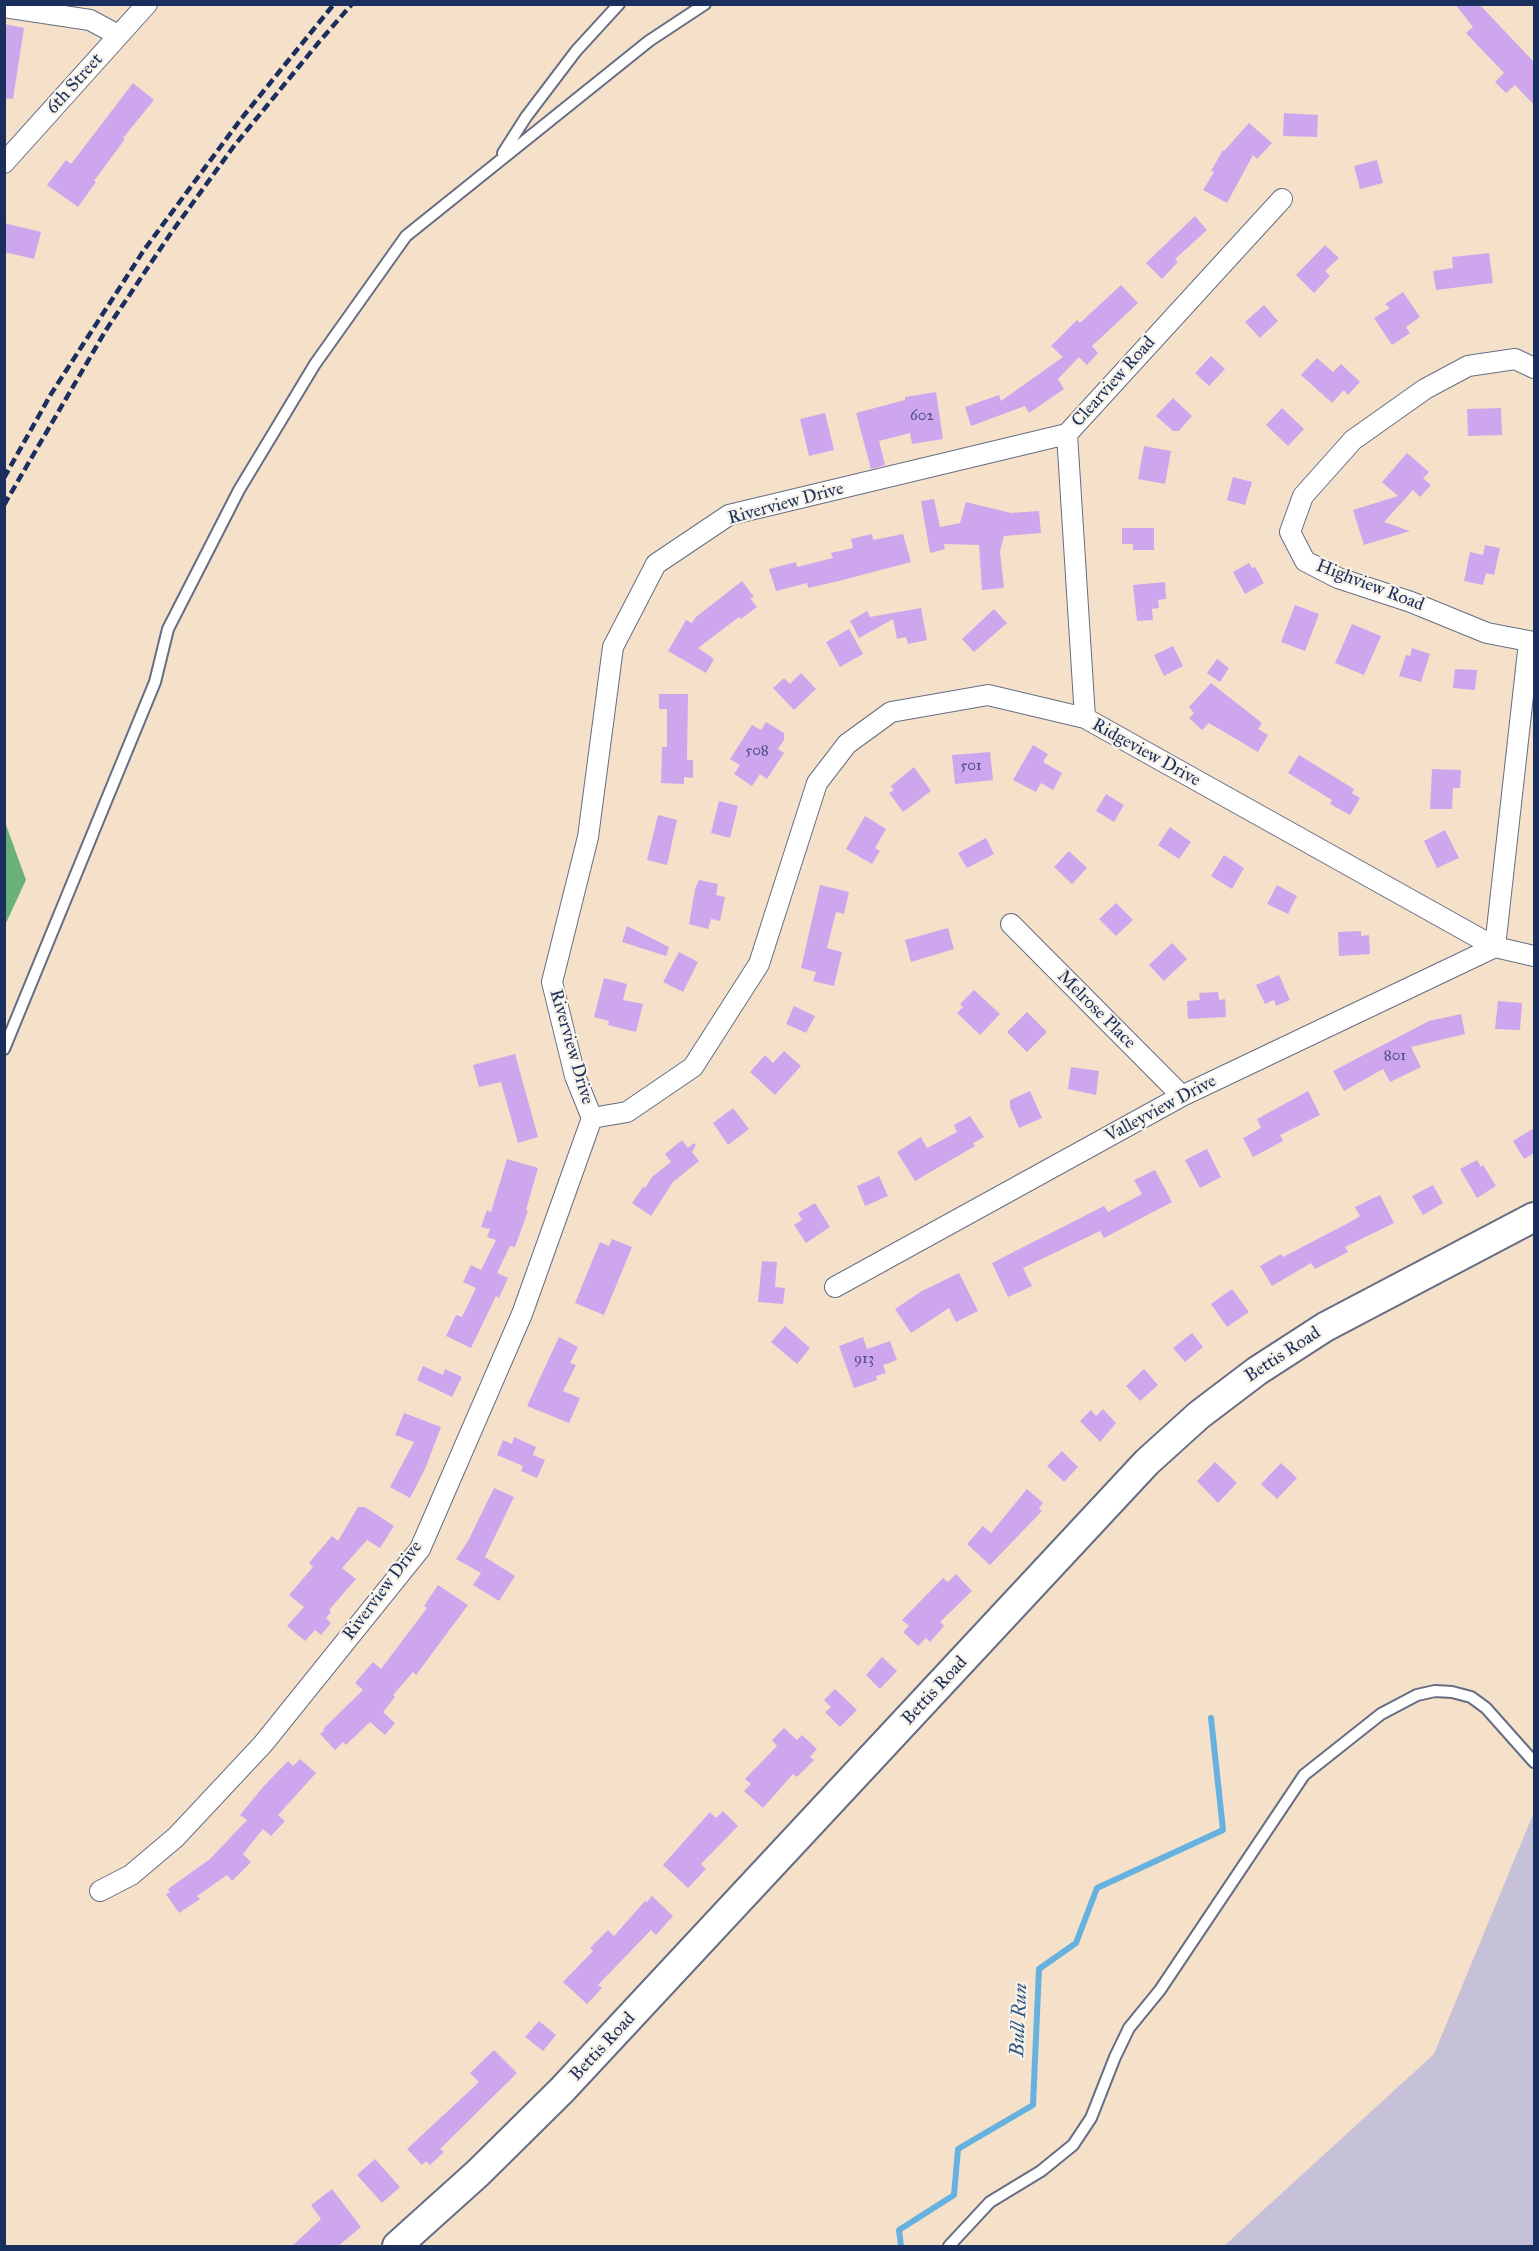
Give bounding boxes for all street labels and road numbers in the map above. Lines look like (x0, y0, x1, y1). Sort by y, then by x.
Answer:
street label: 6th Street (42, 49, 108, 119)
street label: Clearview Road (1068, 332, 1160, 432)
street label: Riverview Drive (726, 478, 846, 530)
street label: Highview Road (1313, 556, 1427, 616)
street label: Ridgeview Drive (1088, 714, 1204, 792)
street label: Melrose Place (1052, 966, 1140, 1054)
street label: Riverview Drive (544, 987, 598, 1107)
street label: Valleyview Drive (1102, 1071, 1220, 1147)
street label: Bettis Road (1241, 1323, 1325, 1387)
street label: Riverview Drive (339, 1537, 427, 1645)
street label: Bettis Road (898, 1652, 972, 1730)
street label: Bettis Road (566, 2008, 640, 2086)

